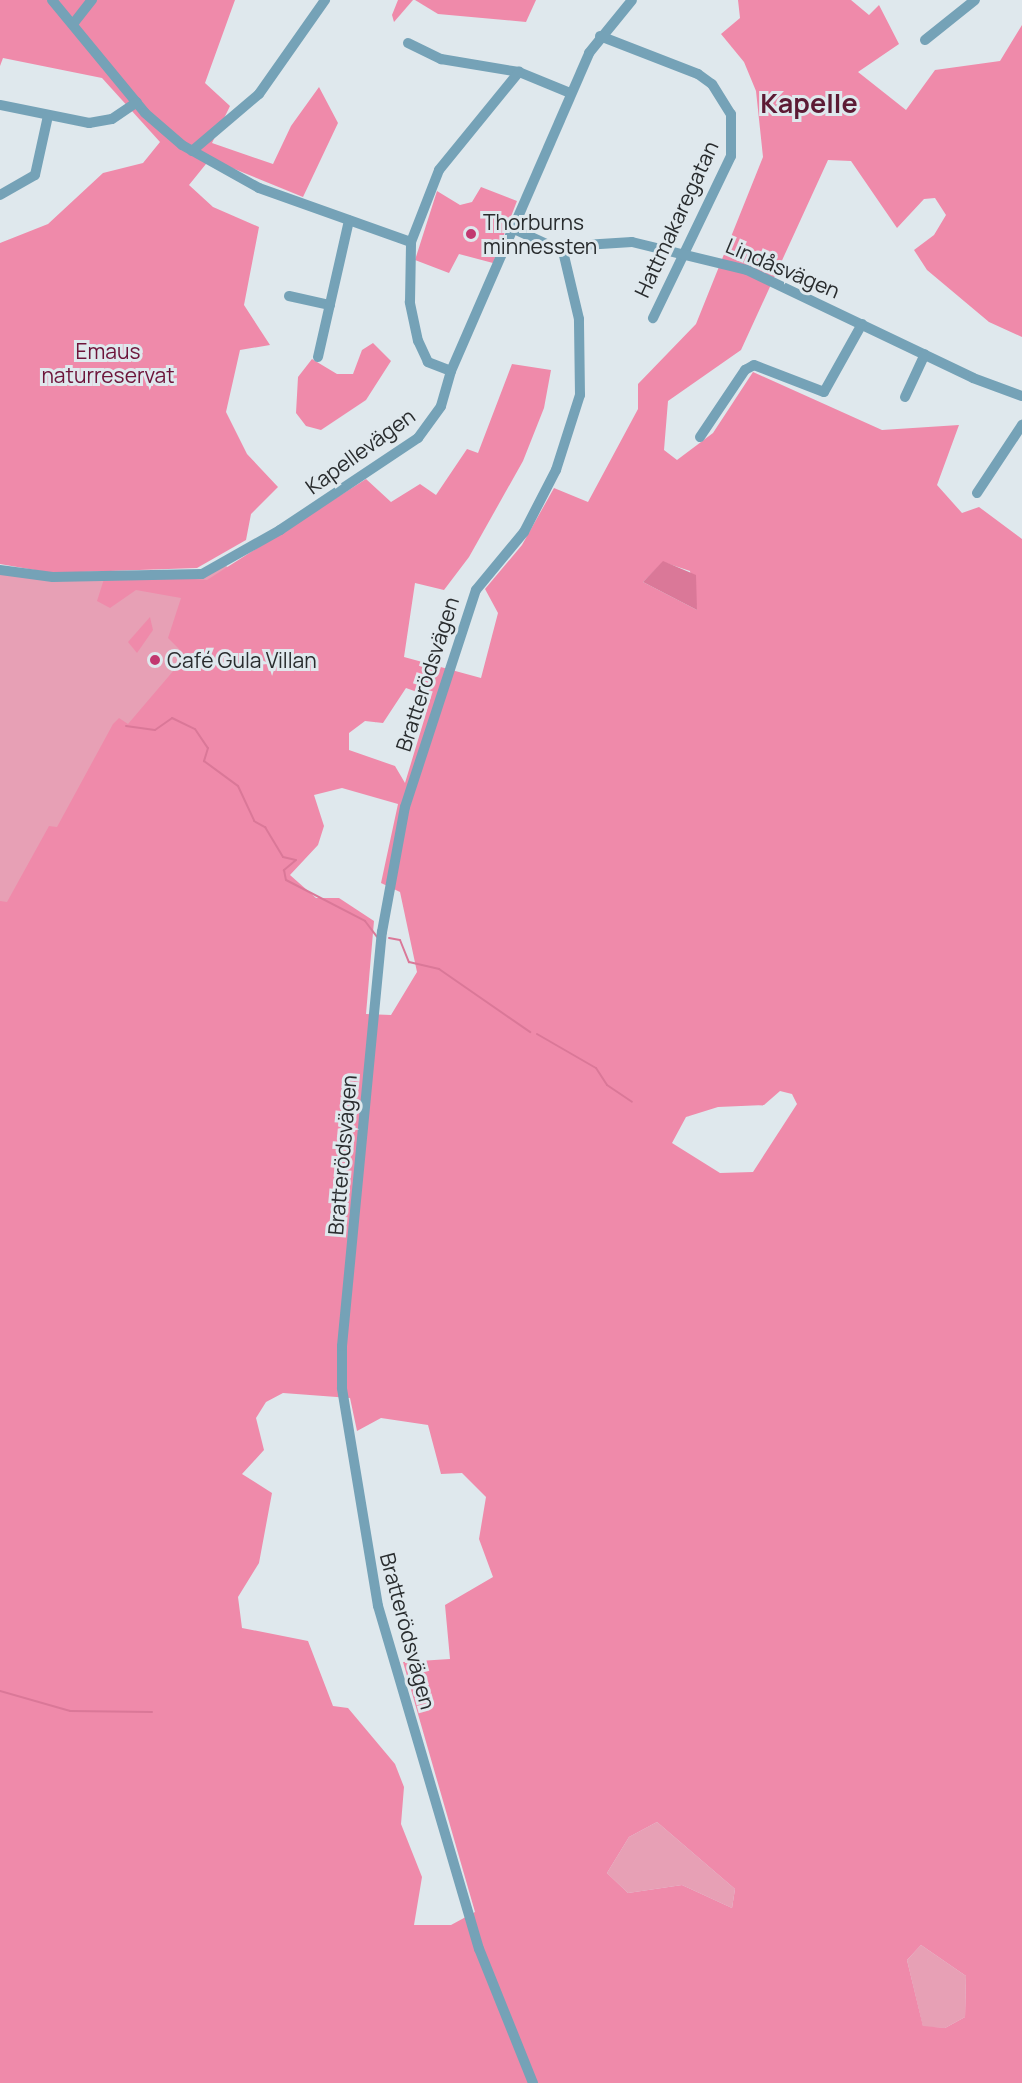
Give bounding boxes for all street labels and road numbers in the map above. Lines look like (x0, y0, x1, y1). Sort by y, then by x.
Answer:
street label: Hattmakaregatan (629, 137, 723, 301)
street label: Lindåsvägen (722, 233, 844, 303)
street label: Kapellevägen (300, 403, 420, 499)
street label: Bratterödsvägen (390, 594, 464, 754)
street label: Bratterödsvägen (322, 1074, 362, 1236)
street label: Bratterödsvägen (375, 1550, 441, 1712)

